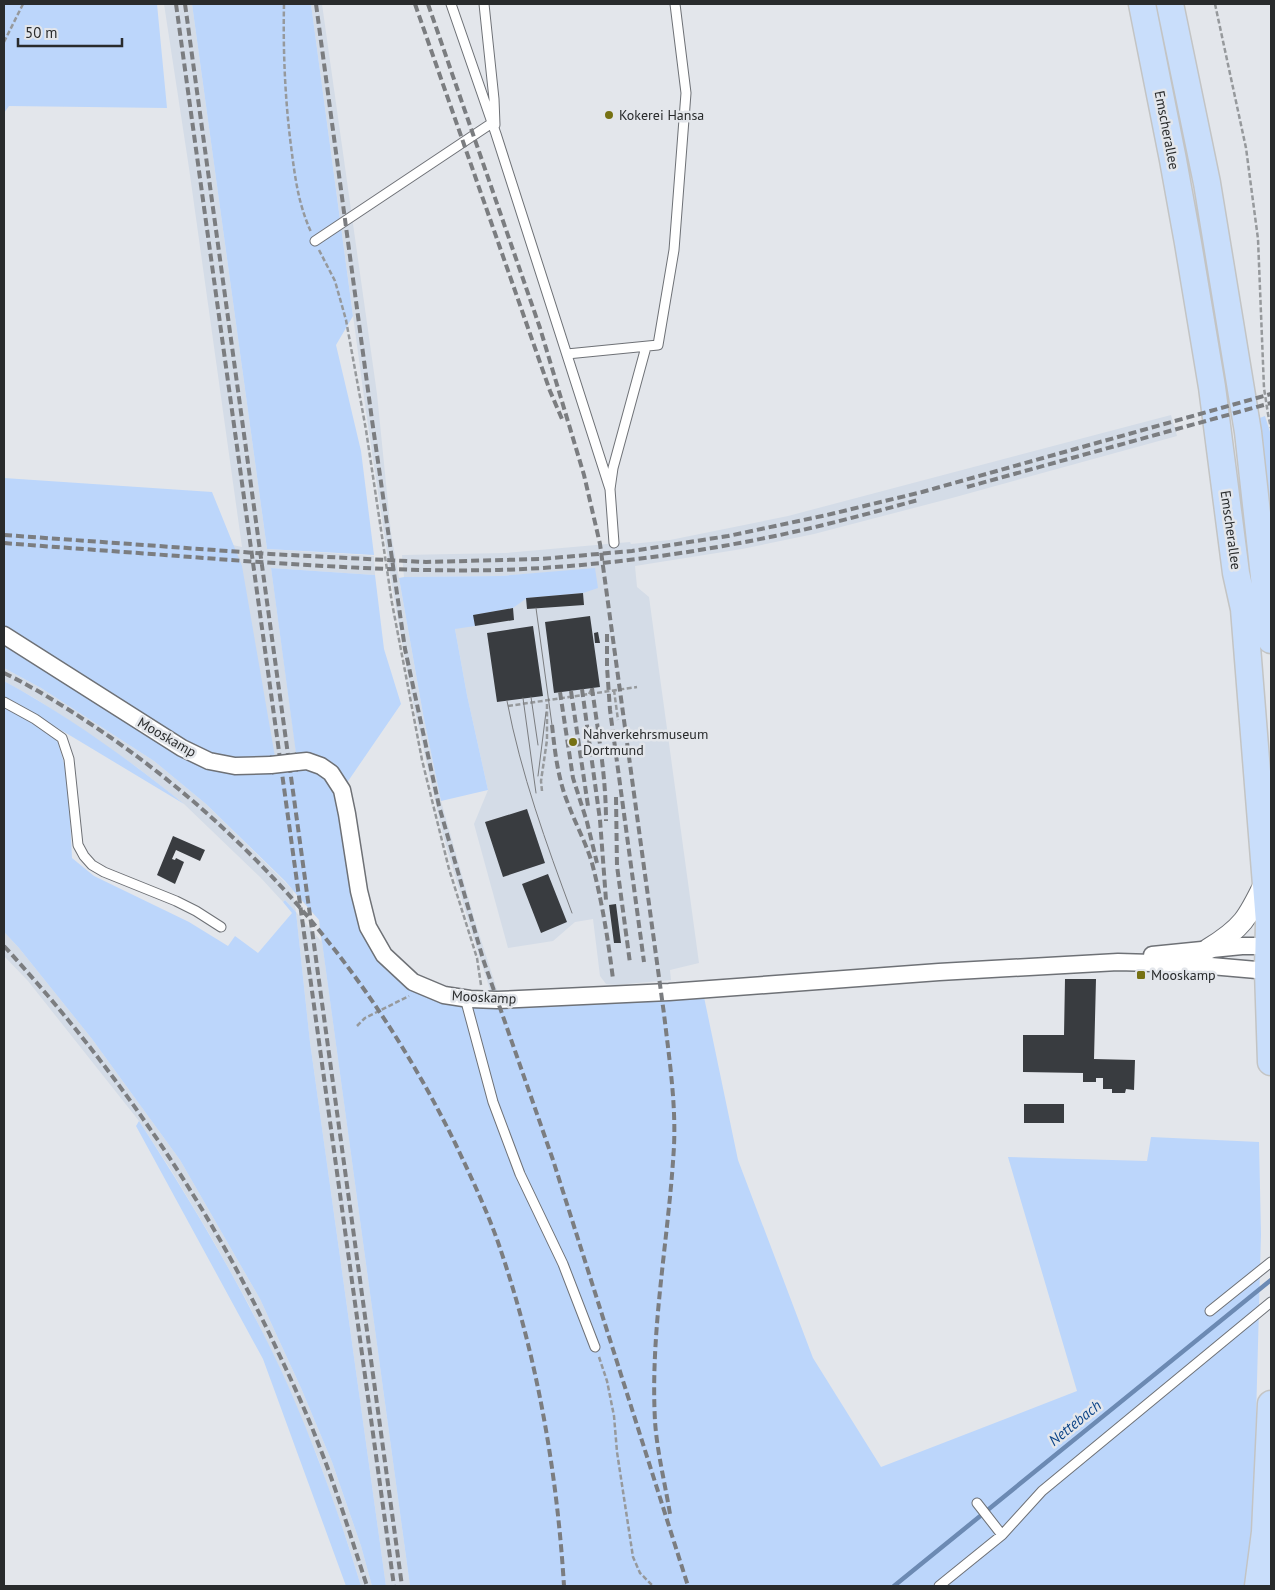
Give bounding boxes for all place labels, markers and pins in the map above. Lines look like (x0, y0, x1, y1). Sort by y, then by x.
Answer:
place label: Kokerei Hansa (619, 106, 704, 124)
marker: Kokerei Hansa (603, 109, 615, 121)
place label: Nahverkehrsmuseum Dortmund (583, 725, 708, 759)
marker: Nahverkehrsmuseum Dortmund (567, 736, 579, 748)
place label: Mooskamp (1151, 966, 1216, 984)
marker: Mooskamp (1135, 969, 1147, 981)

